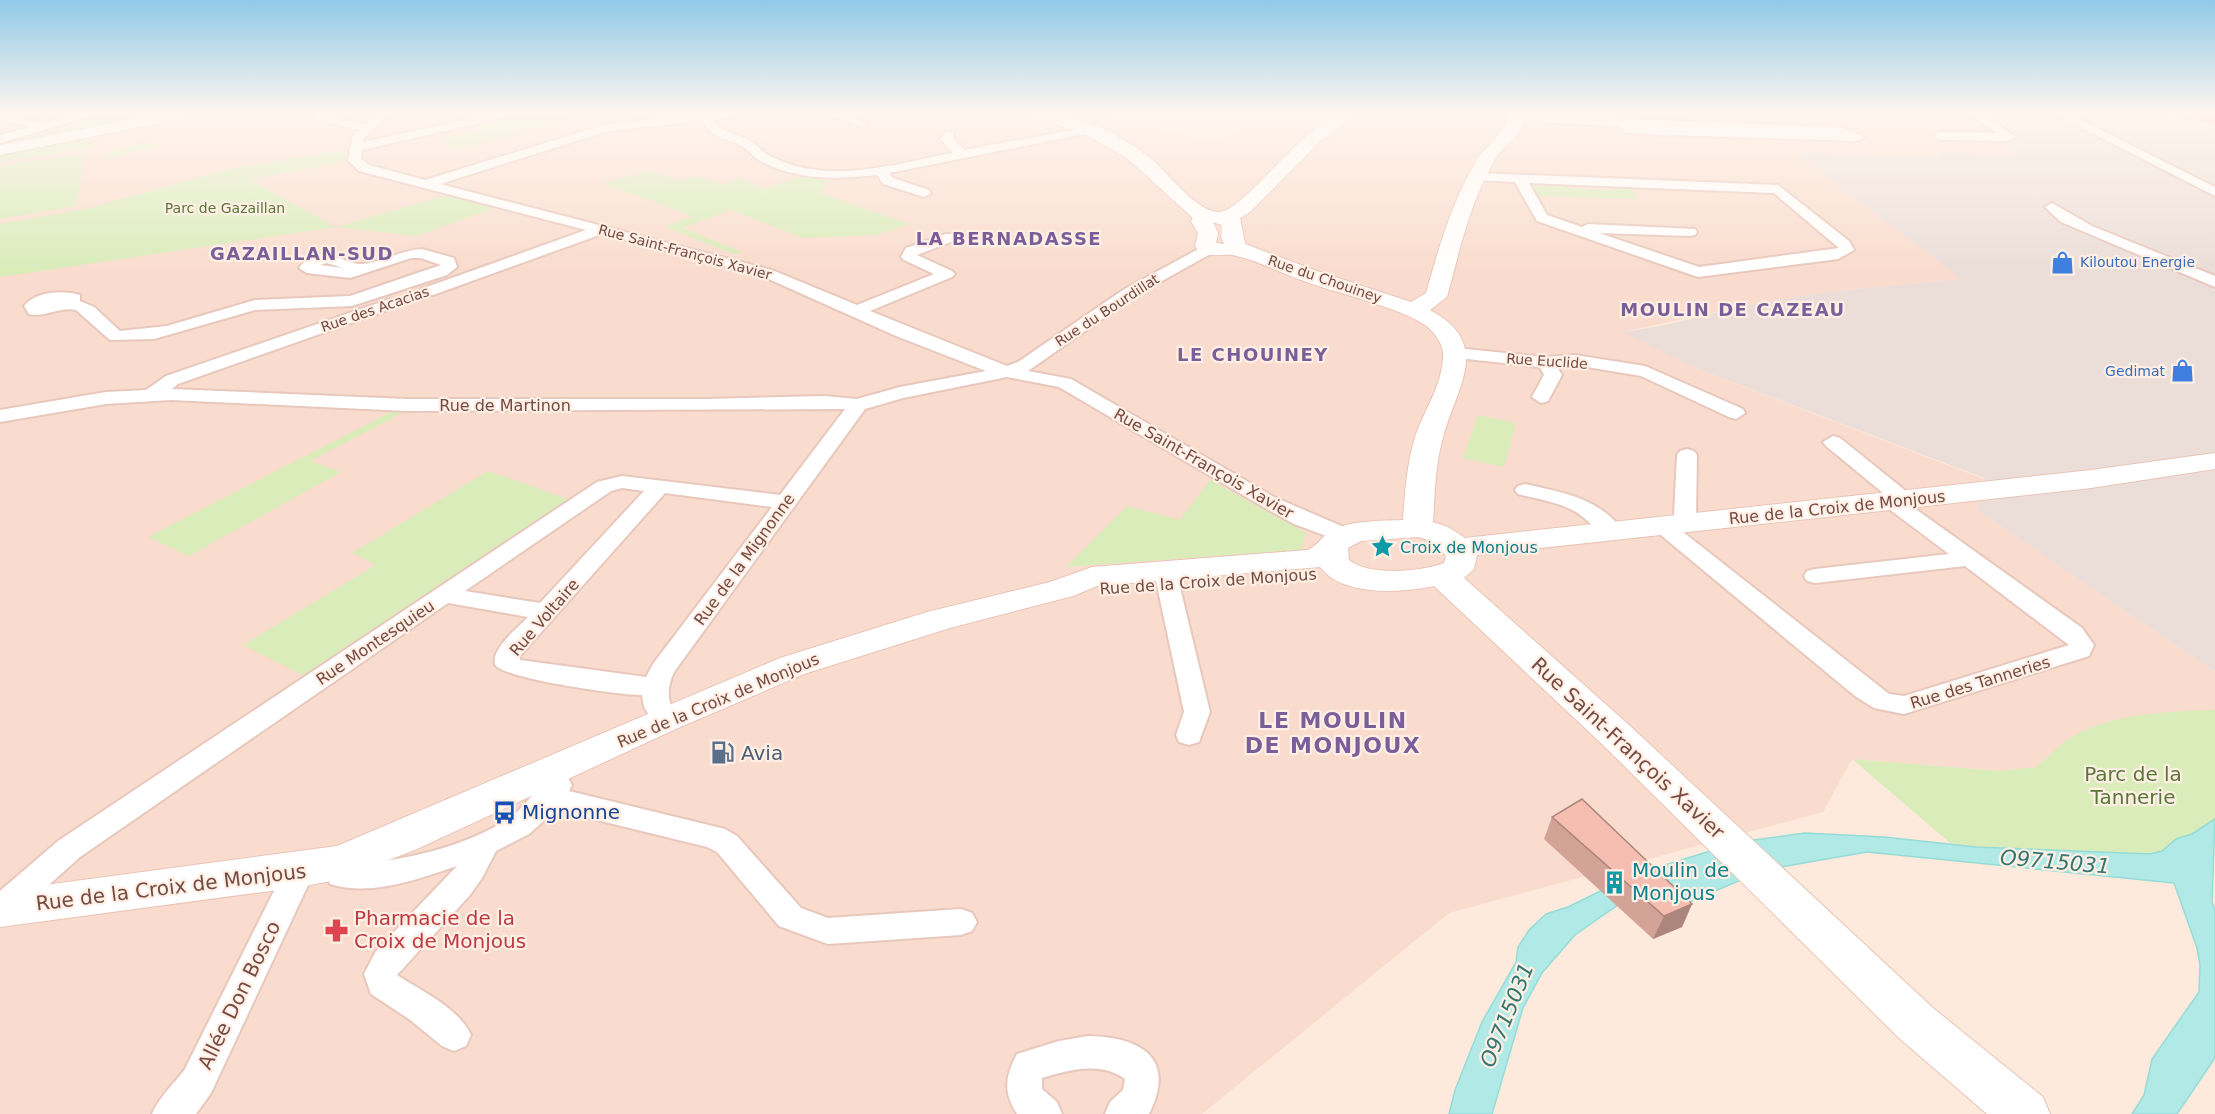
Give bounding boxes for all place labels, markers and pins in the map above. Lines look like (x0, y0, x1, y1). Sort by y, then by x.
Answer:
shop icon: Kiloutou Energie (2049, 249, 2075, 275)
place label: Kiloutou Energie (2080, 254, 2195, 270)
shop icon: Gedimat (2170, 358, 2196, 384)
place label: Gedimat (2105, 363, 2166, 379)
place icon: Croix de Monjous (1369, 534, 1395, 560)
place label: Croix de Monjous (1400, 538, 1538, 557)
fuel station icon: Avia (710, 740, 736, 766)
place label: Avia (741, 741, 783, 765)
bus stop icon: Mignonne (491, 799, 517, 825)
place label: Mignonne (522, 800, 620, 824)
place label: Moulin de Monjous (1632, 858, 1729, 905)
building icon: Moulin de Monjous (1601, 869, 1627, 895)
place label: Pharmacie de la Croix de Monjous (354, 906, 526, 953)
pharmacy icon: Pharmacie de la Croix de Monjous (323, 917, 349, 943)

